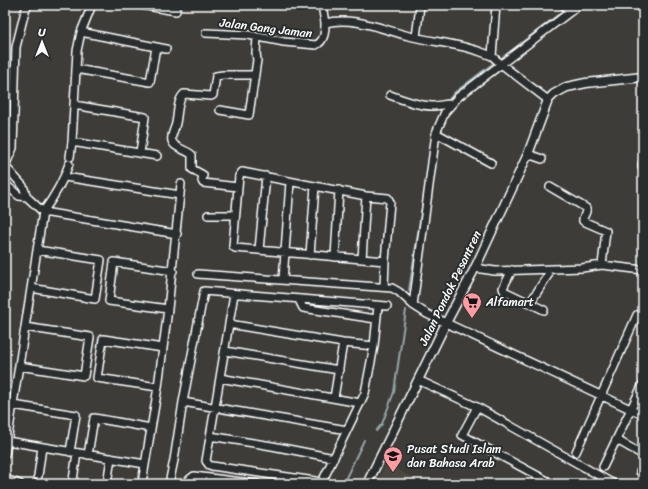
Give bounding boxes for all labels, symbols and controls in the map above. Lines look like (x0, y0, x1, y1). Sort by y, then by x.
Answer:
street label: Jalan Gang Jaman (217, 11, 314, 45)
north arrow (22, 22, 62, 62)
text: U (38, 23, 46, 42)
street label: Jalan Pondok Pesantren (412, 226, 488, 350)
supermarket icon: Alfamart (461, 291, 483, 319)
place label: Alfamart (485, 291, 534, 313)
place label: Pusat Studi Islam dan Bahasa Arab (407, 438, 501, 474)
school or university icon: Pusat Studi Islam dan Bahasa Arab (382, 445, 404, 473)

